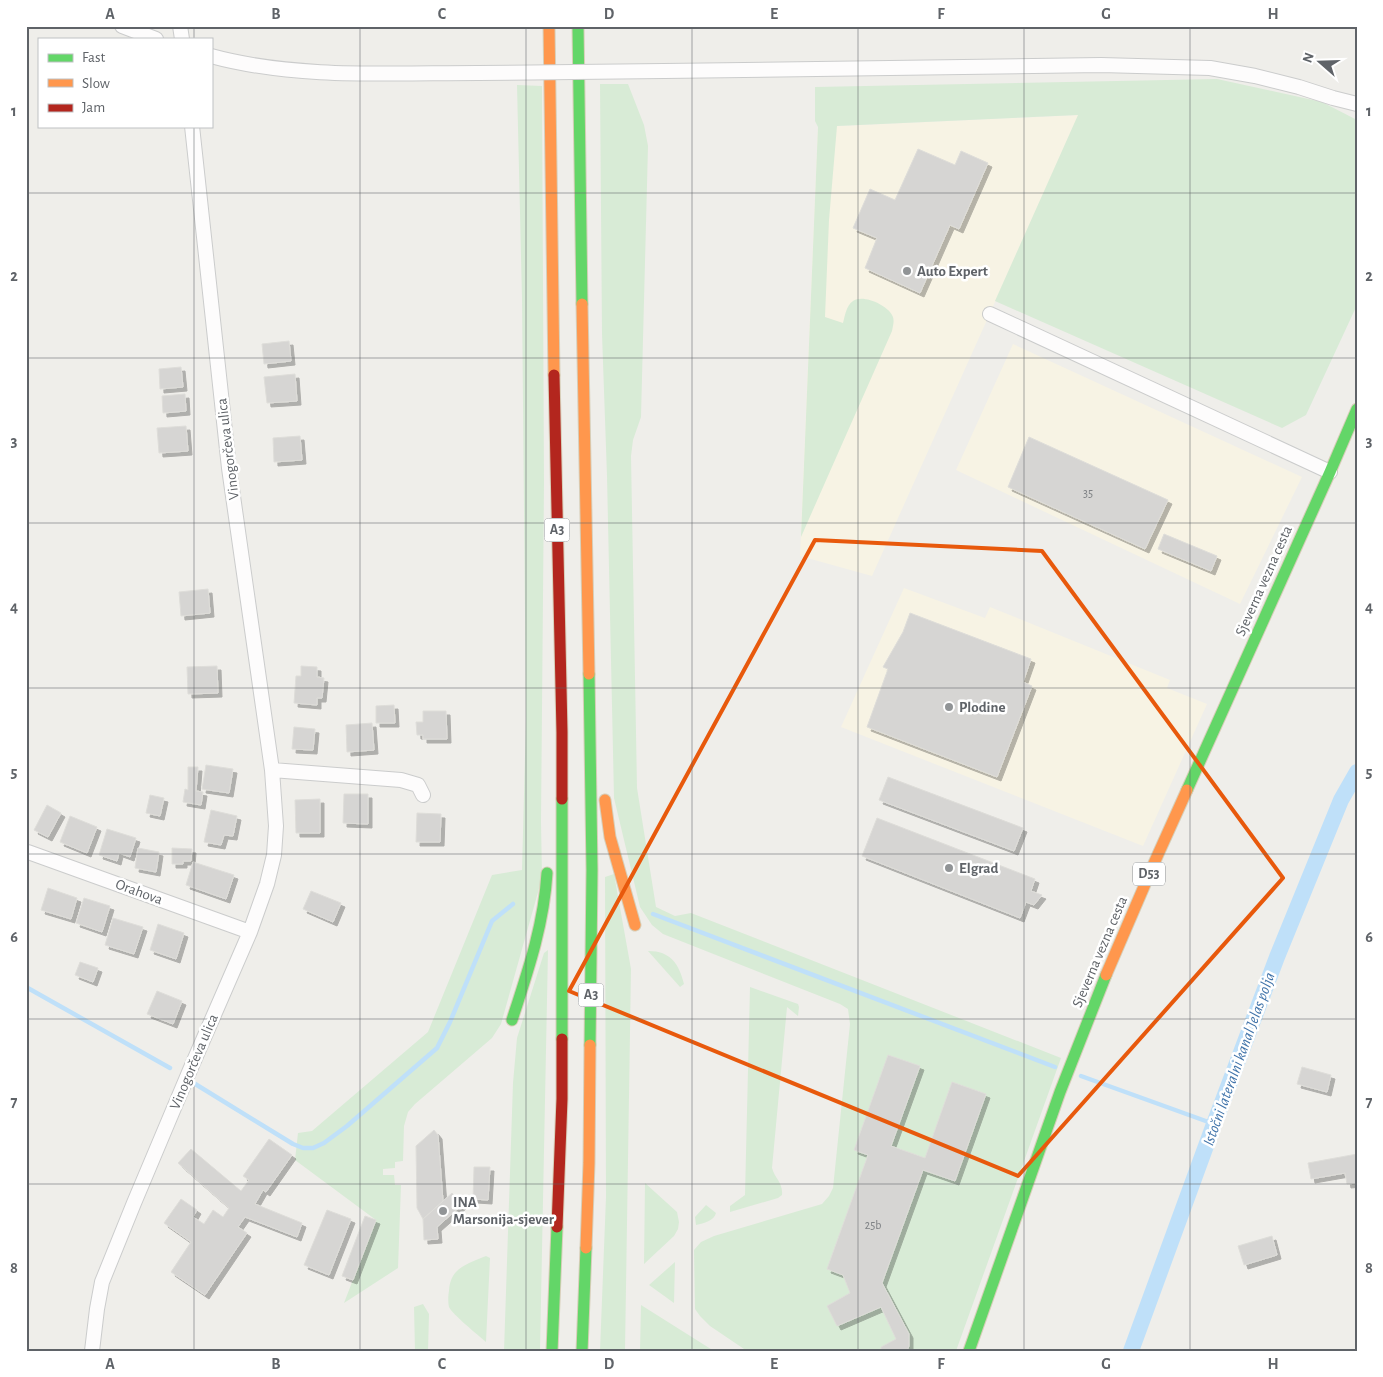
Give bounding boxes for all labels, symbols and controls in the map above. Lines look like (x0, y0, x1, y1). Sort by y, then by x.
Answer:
text: A (105, 6, 115, 22)
text: B (271, 6, 281, 22)
text: C (438, 6, 447, 22)
text: D (604, 6, 615, 22)
text: E (770, 6, 778, 22)
text: F (937, 6, 945, 22)
text: G (1101, 6, 1111, 22)
text: H (1267, 6, 1279, 22)
legend (38, 38, 212, 128)
north arrow (1296, 38, 1346, 88)
text: Fast (82, 50, 106, 65)
text: N (1300, 51, 1317, 65)
text: Slow (82, 76, 110, 91)
text: Jam (82, 100, 105, 115)
text: 1 (11, 103, 17, 119)
text: 1 (1366, 103, 1372, 119)
place label: Auto Expert (917, 264, 988, 279)
marker: Auto Expert (901, 265, 913, 277)
text: 2 (10, 268, 18, 284)
text: 2 (1365, 268, 1373, 284)
street label: Vinogorčeva ulica (214, 397, 242, 501)
text: 3 (11, 433, 18, 449)
text: 3 (1366, 433, 1373, 449)
house number: 35 (1083, 487, 1093, 499)
road number: A3 (544, 518, 570, 542)
street label: Sjeverna vezna cesta (1233, 523, 1295, 638)
text: 4 (10, 599, 18, 615)
text: 4 (1365, 599, 1373, 615)
place label: Plodine (959, 700, 1005, 715)
marker: Plodine (943, 701, 955, 713)
text: 5 (11, 764, 18, 780)
text: 5 (1366, 764, 1373, 780)
place label: Elgrad (959, 861, 999, 876)
marker: Elgrad (943, 862, 955, 874)
road number: D53 (1133, 862, 1165, 886)
street label: Orahova (113, 877, 165, 907)
street label: Sjeverna vezna cesta (1070, 894, 1130, 1010)
text: 6 (10, 929, 18, 945)
text: 6 (1365, 929, 1373, 945)
water label: Istočni lateralni kanal Jelas polja (1200, 970, 1279, 1148)
road number: A3 (578, 984, 604, 1006)
street label: Vinogorčeva ulica (167, 1012, 221, 1112)
text: 7 (11, 1094, 18, 1110)
text: 7 (1366, 1094, 1373, 1110)
place label: INA Marsonija-sjever (453, 1195, 555, 1227)
marker: INA Marsonija-sjever (437, 1205, 449, 1217)
house number: 25b (865, 1219, 881, 1231)
text: 8 (10, 1260, 18, 1276)
text: 8 (1365, 1260, 1373, 1276)
text: A (105, 1356, 115, 1372)
text: B (271, 1356, 281, 1372)
text: C (438, 1356, 447, 1372)
text: D (604, 1356, 615, 1372)
text: E (770, 1356, 778, 1372)
text: F (937, 1356, 945, 1372)
text: G (1101, 1356, 1111, 1372)
text: H (1267, 1356, 1279, 1372)

